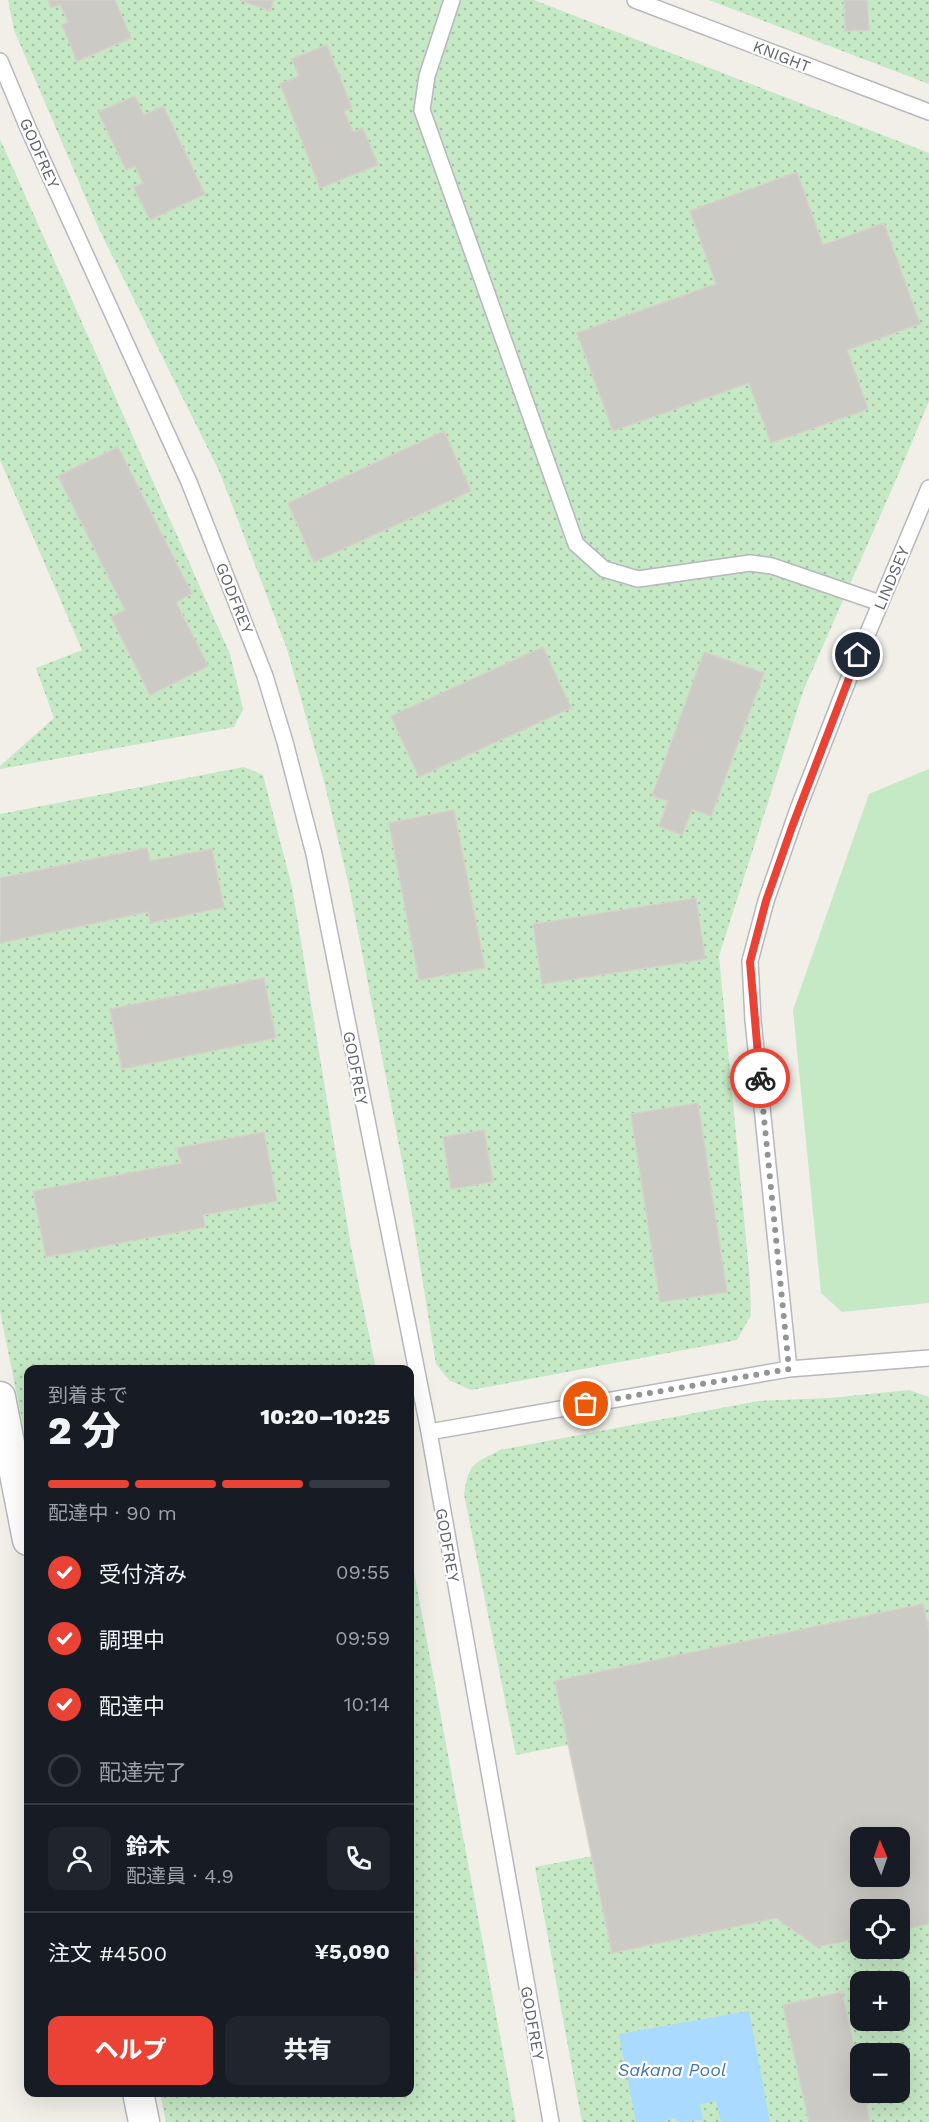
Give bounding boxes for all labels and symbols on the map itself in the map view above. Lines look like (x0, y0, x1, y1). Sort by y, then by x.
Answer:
street label: KNIGHT (750, 37, 814, 76)
street label: GODFREY (16, 115, 63, 191)
street label: LINDSEY (870, 544, 913, 613)
street label: GODFREY (212, 560, 257, 636)
pin (832, 629, 883, 680)
street label: GODFREY (339, 1030, 372, 1107)
courier (730, 1048, 790, 1108)
pin (560, 1378, 611, 1429)
street label: GODFREY (432, 1507, 463, 1584)
north arrow (850, 1827, 910, 1887)
street label: GODFREY (517, 1985, 548, 2062)
water label: Sakana Pool (618, 2059, 726, 2080)

